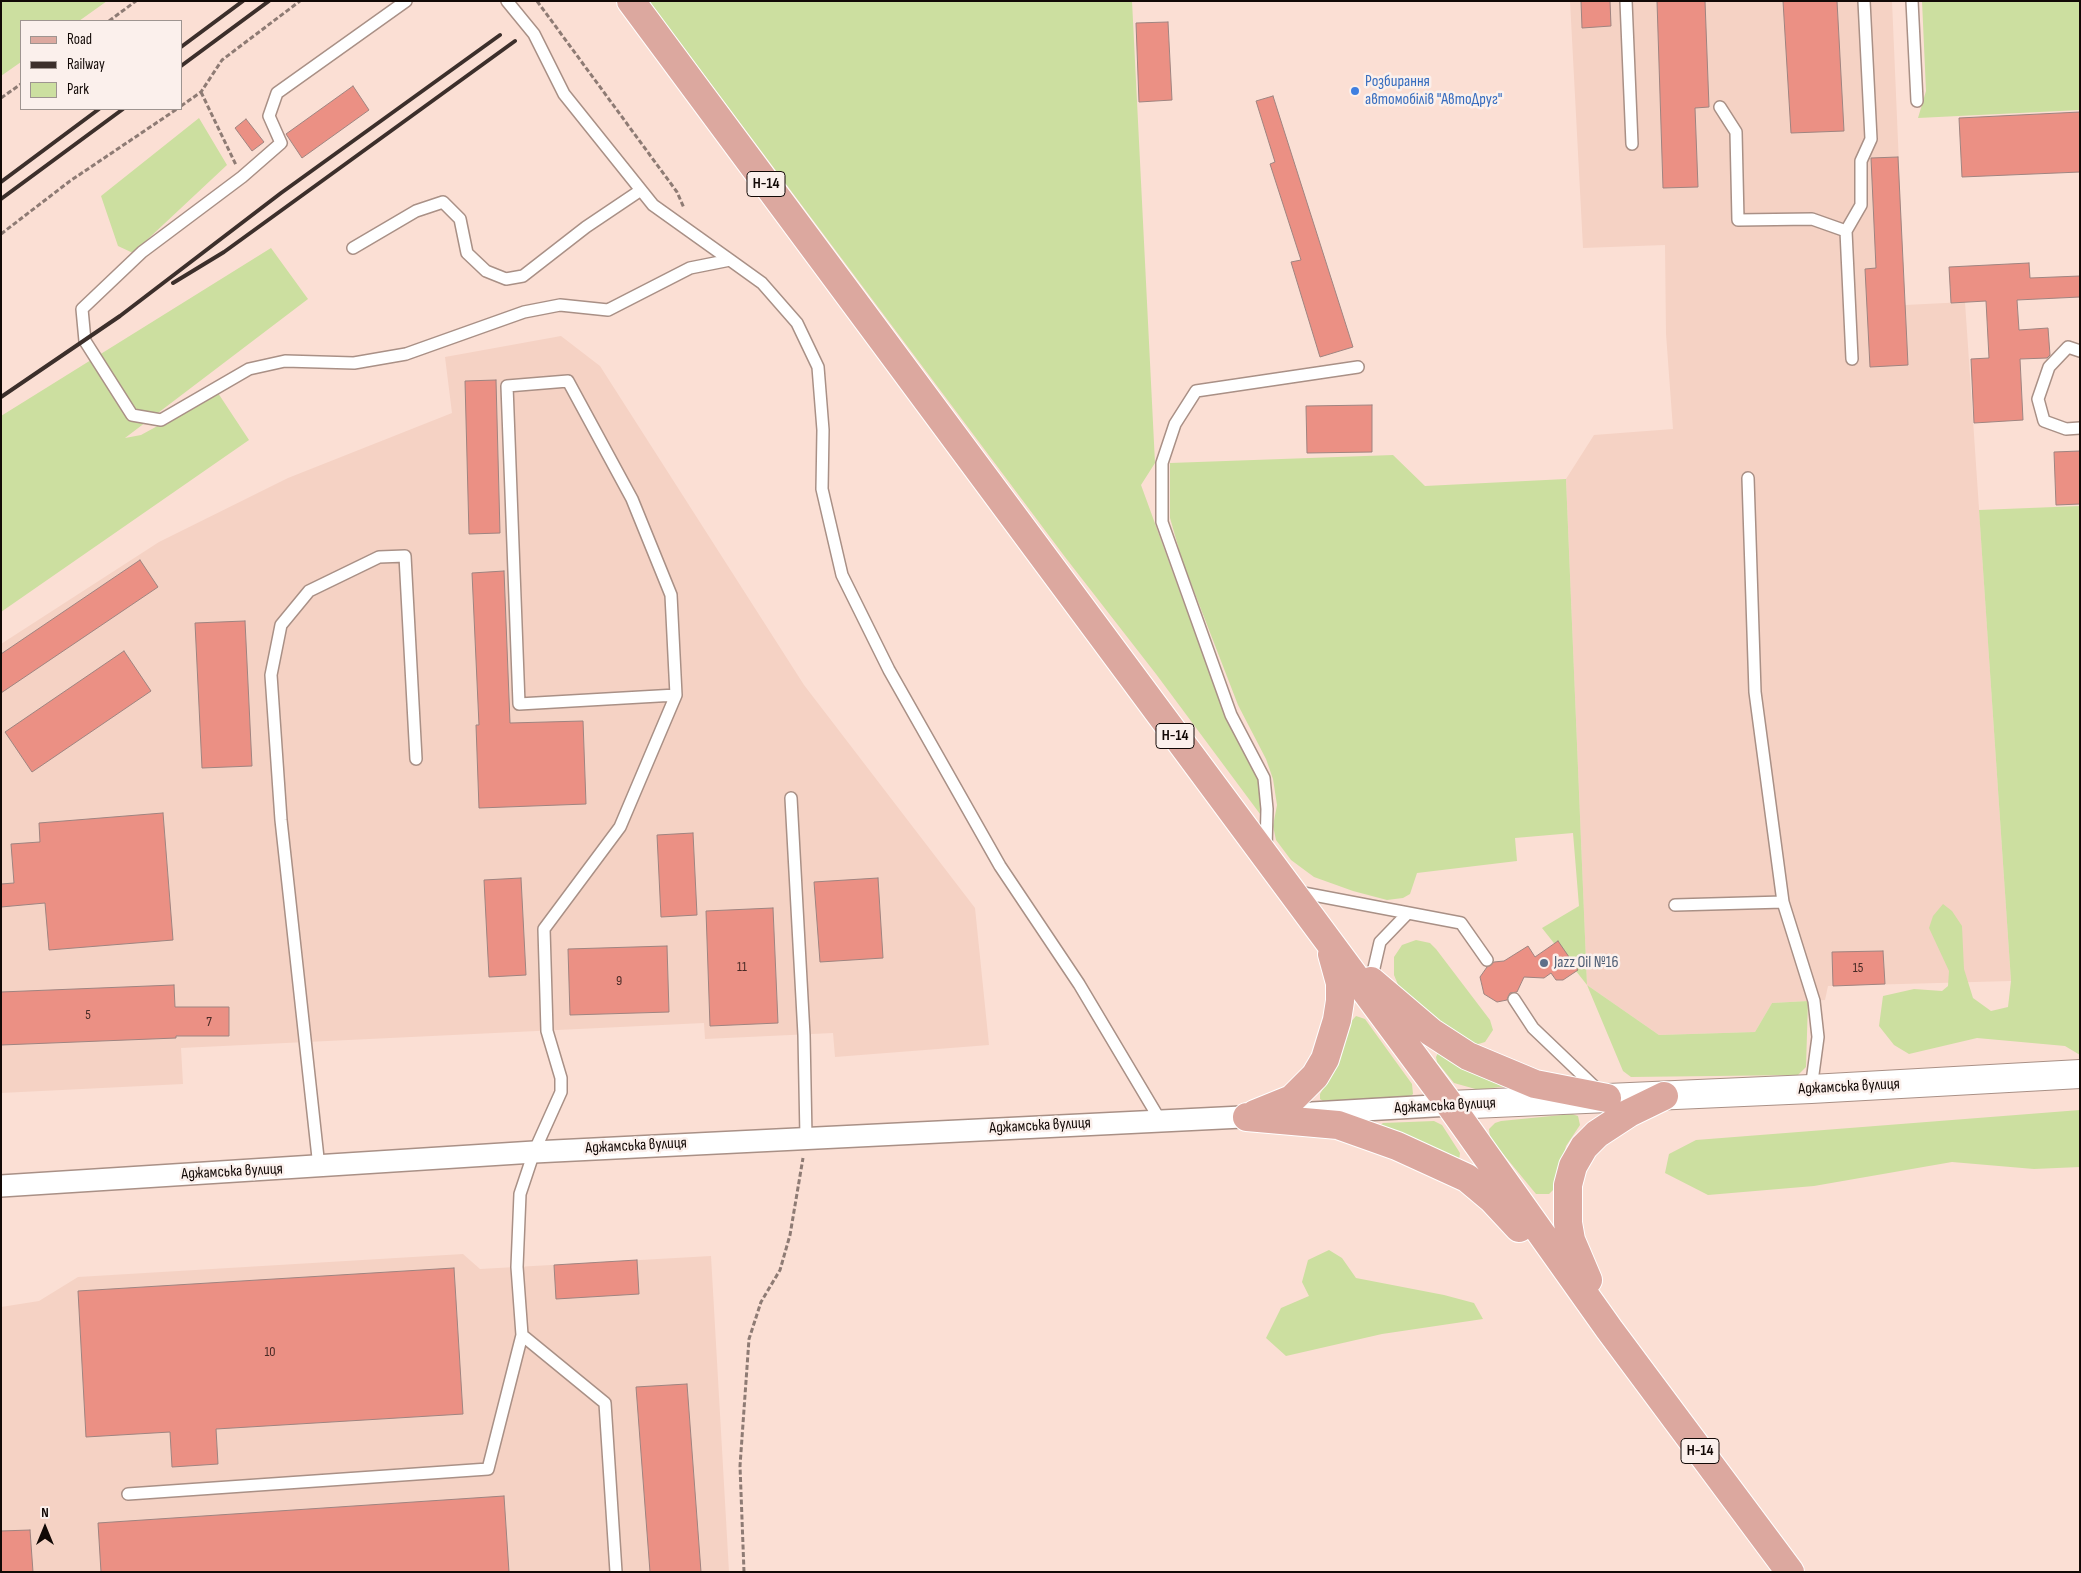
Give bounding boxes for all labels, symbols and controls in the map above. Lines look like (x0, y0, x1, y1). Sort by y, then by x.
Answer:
legend (20, 20, 182, 110)
text: Road (67, 30, 92, 49)
text: Railway (67, 55, 105, 74)
place label: Розбирання автомобілів "АвтоДруг" (1365, 72, 1502, 110)
text: Park (67, 80, 89, 99)
marker: Розбирання автомобілів "АвтоДруг" (1349, 85, 1361, 97)
road number: Н-14 (747, 172, 785, 196)
road number: Н-14 (1156, 724, 1194, 748)
place label: Jazz Oil №16 (1554, 953, 1618, 973)
marker: Jazz Oil №16 (1538, 957, 1550, 969)
house number: 11 (737, 959, 747, 975)
house number: 15 (1853, 960, 1863, 976)
house number: 9 (616, 973, 622, 989)
house number: 5 (85, 1007, 91, 1023)
house number: 7 (206, 1014, 212, 1030)
street label: Аджамська вулиця (1798, 1075, 1900, 1099)
street label: Аджамська вулиця (1394, 1094, 1496, 1118)
street label: Аджамська вулиця (989, 1114, 1091, 1138)
street label: Аджамська вулиця (585, 1134, 687, 1158)
street label: Аджамська вулиця (181, 1160, 283, 1184)
house number: 10 (264, 1344, 276, 1360)
road number: Н-14 (1681, 1438, 1719, 1464)
north arrow (20, 1503, 70, 1553)
text: N (41, 1504, 49, 1521)

